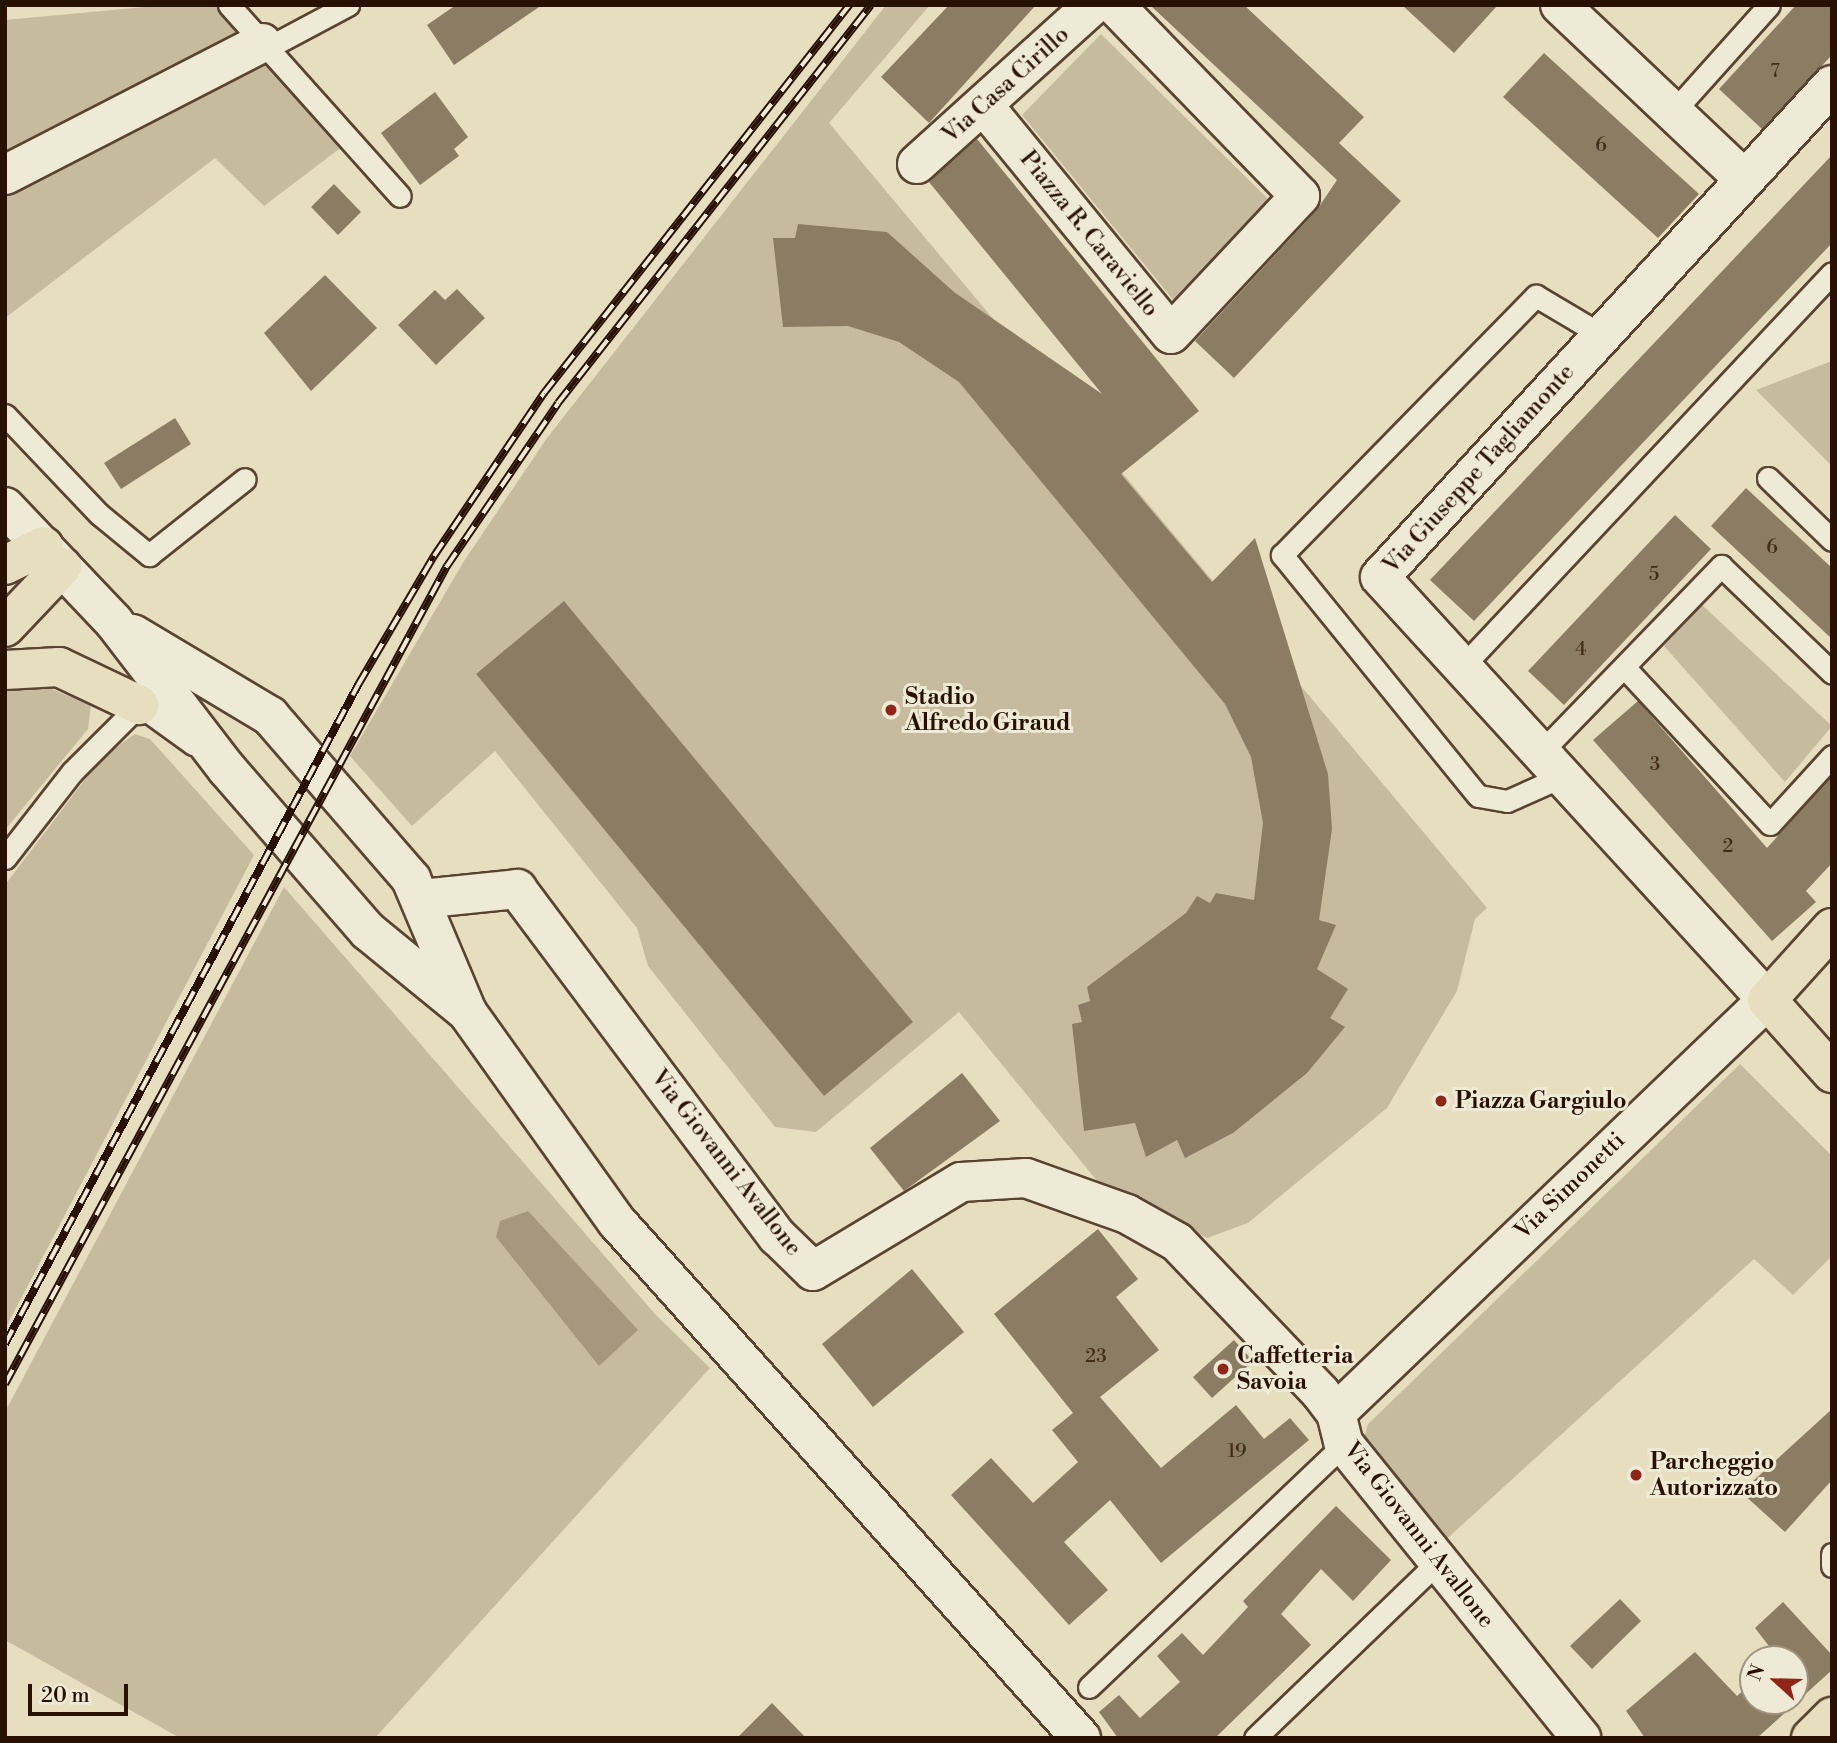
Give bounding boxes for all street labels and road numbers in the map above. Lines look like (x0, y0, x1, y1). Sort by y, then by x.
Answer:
street label: Via Casa Cirillo (937, 21, 1075, 149)
street label: Piazza R. Caraviello (1014, 146, 1164, 322)
street label: Via Giuseppe Tagliamonte (1378, 359, 1580, 579)
street label: Via Giovanni Avallone (645, 1065, 807, 1261)
street label: Via Simonetti (1509, 1127, 1631, 1245)
street label: Via Giovanni Avallone (1338, 1437, 1500, 1633)

